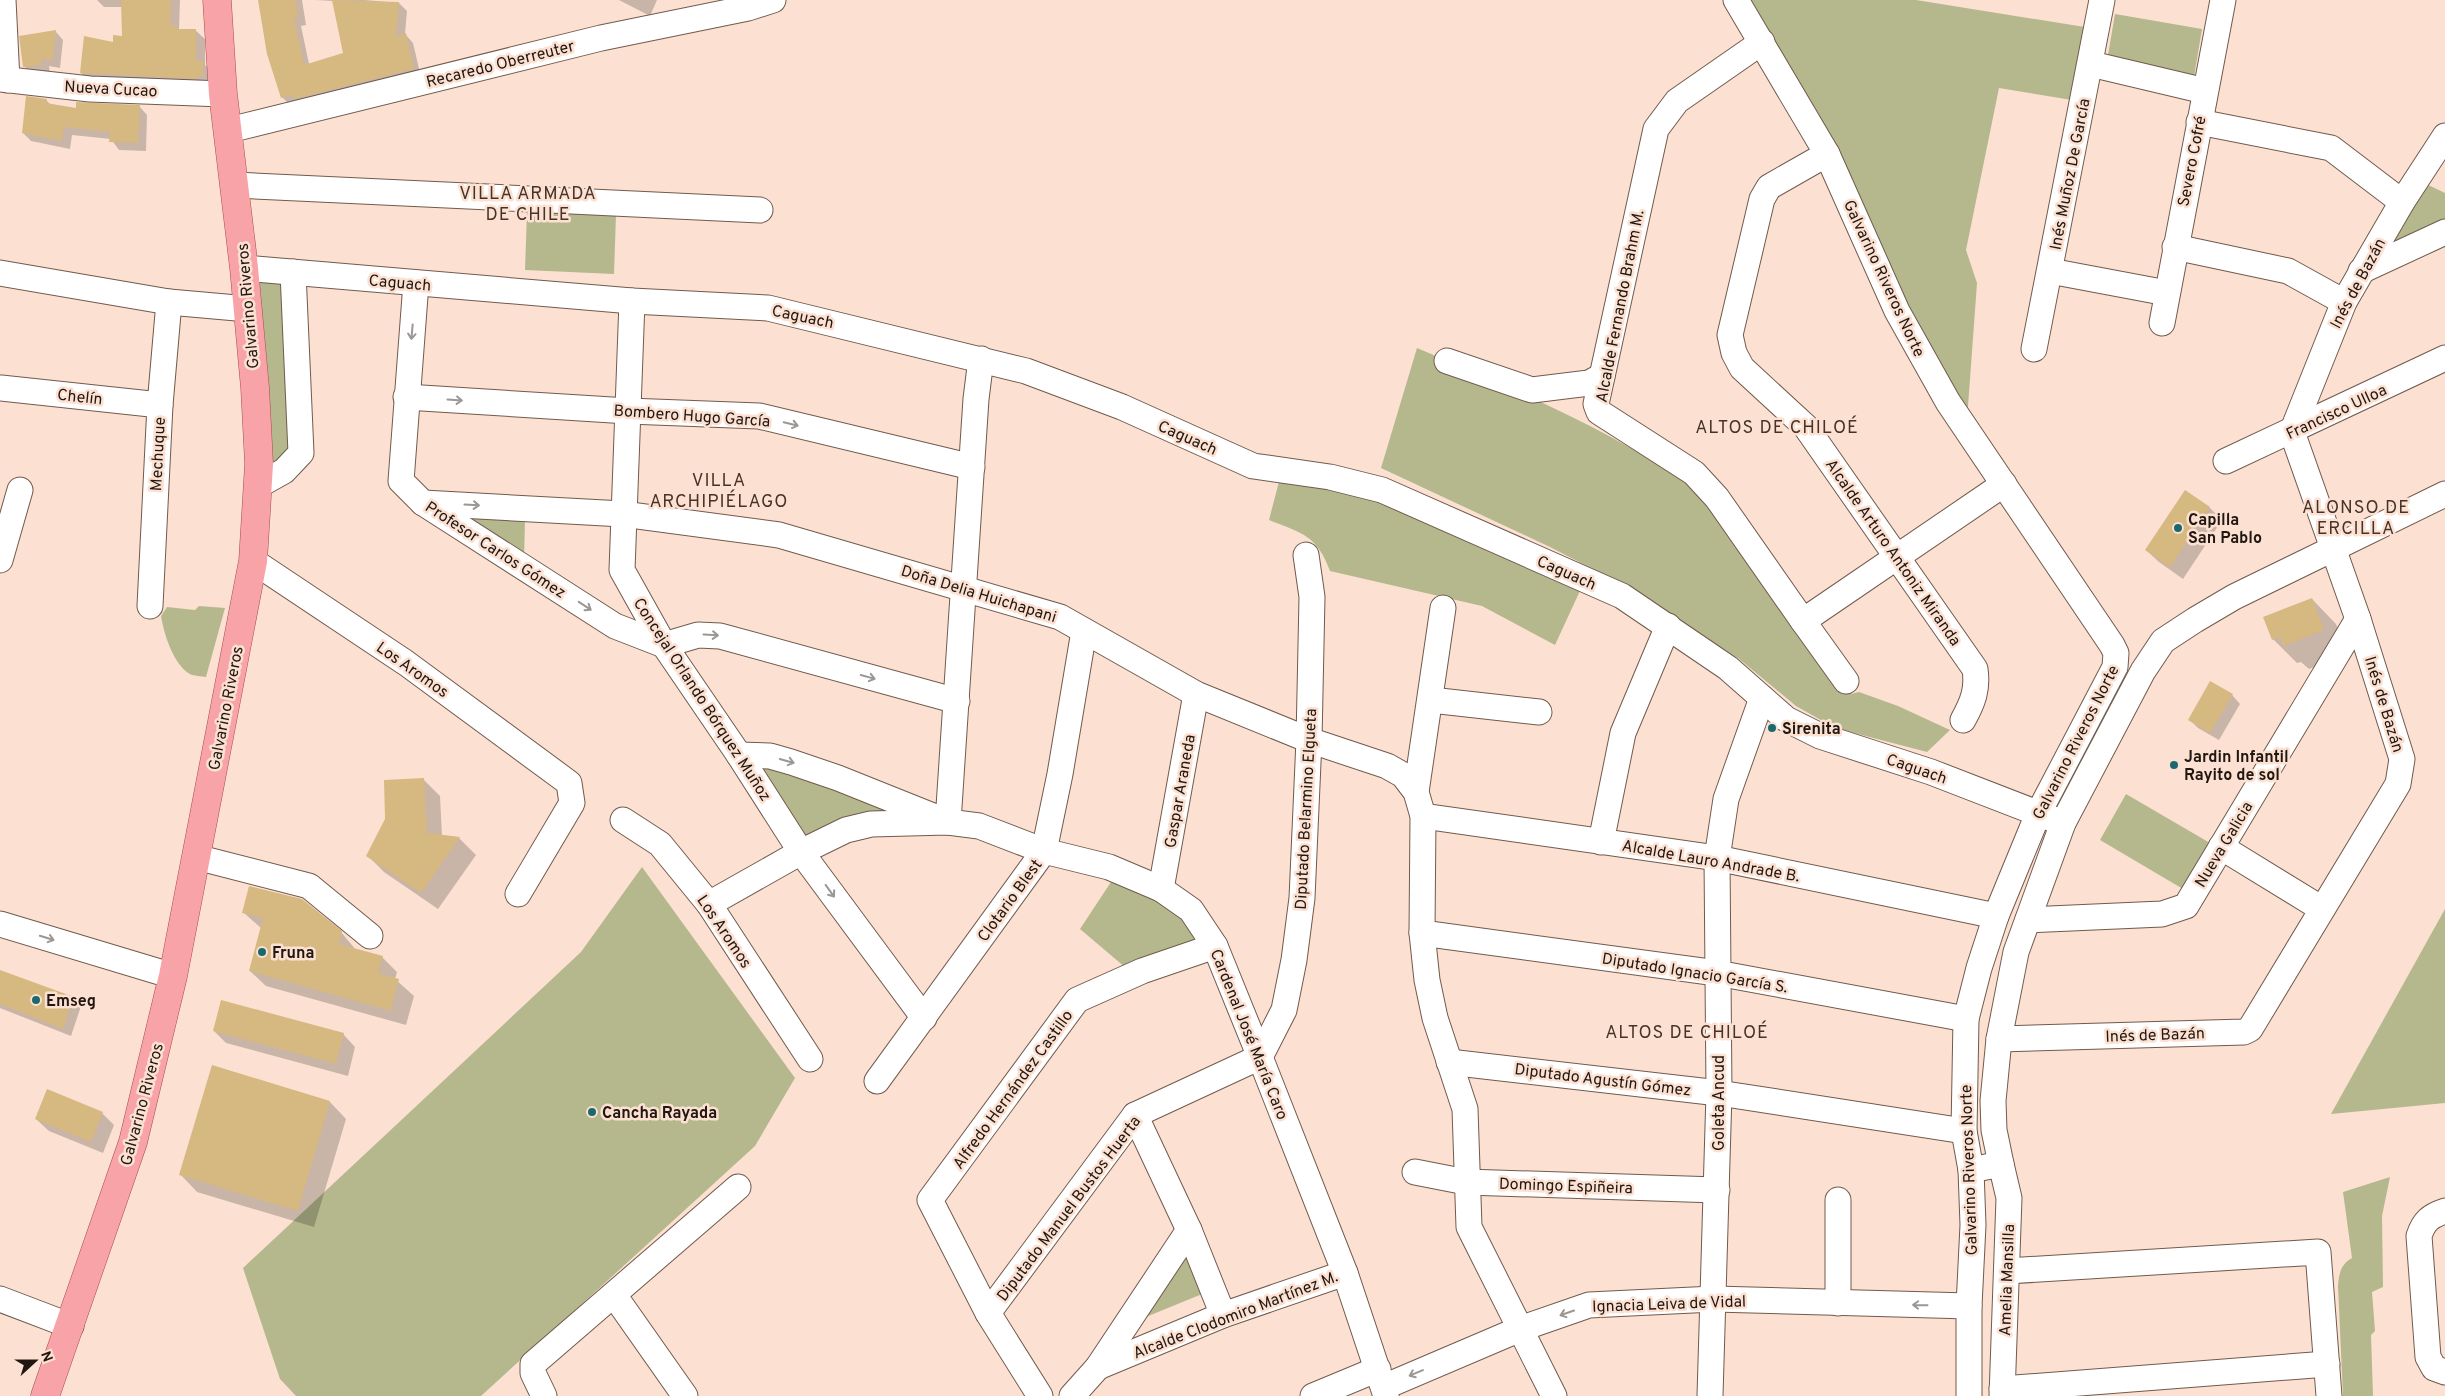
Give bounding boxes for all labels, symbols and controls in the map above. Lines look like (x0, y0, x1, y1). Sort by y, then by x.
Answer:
street label: Recaredo Oberreuter (424, 37, 577, 93)
street label: Nueva Cucao (64, 78, 158, 102)
street label: Inés Muñoz De García (2046, 97, 2096, 252)
street label: Severo Cofré (2174, 114, 2212, 208)
district label: VILLA ARMADA DE CHILE (459, 183, 597, 227)
street label: Galvarino Riveros Norte (1838, 197, 1928, 361)
street label: Alcalde Fernando Brahm M. (1592, 208, 1649, 404)
street label: Inés de Bazán (2327, 235, 2391, 333)
street label: Galvarino Riveros (234, 242, 264, 369)
street label: Caguach (368, 271, 432, 297)
street label: Caguach (770, 302, 835, 334)
one-way arrow (407, 324, 416, 340)
street label: Francisco Ulloa (2283, 381, 2390, 445)
street label: Chelín (56, 386, 103, 410)
one-way arrow (447, 396, 463, 405)
street label: Bombero Hugo García (613, 402, 771, 432)
district label: ALTOS DE CHILOÉ (1695, 415, 1859, 440)
street label: Mechuque (147, 416, 171, 492)
street label: Caguach (1154, 417, 1220, 461)
one-way arrow (783, 420, 799, 429)
street label: Alcalde Arturo Antoniz Miranda (1820, 456, 1965, 650)
district label: VILLA ARCHIPIÉLAGO (649, 470, 789, 514)
district label: ALONSO DE ERCILLA (2302, 497, 2410, 541)
street label: Profesor Carlos Gómez (421, 498, 569, 604)
one-way arrow (464, 500, 480, 510)
place label: Capilla San Pablo (2188, 511, 2262, 549)
marker: Capilla San Pablo (2172, 522, 2184, 534)
street label: Caguach (1533, 552, 1599, 596)
street label: Doña Delia Huichapani (898, 562, 1059, 628)
street label: Concejal Orlando Bórquez Muñoz (628, 595, 775, 806)
one-way arrow (578, 602, 592, 612)
one-way arrow (703, 631, 719, 640)
street label: Los Aromos (372, 638, 452, 703)
street label: Galvarino Riveros (205, 645, 249, 772)
street label: Inés de Bazán (2359, 654, 2407, 755)
street label: Galvarino Riveros Norte (2029, 662, 2124, 824)
one-way arrow (860, 672, 876, 682)
street label: Diputado Belarmino Elgueta (1292, 708, 1322, 910)
place label: Sirenita (1782, 720, 1841, 740)
marker: Sirenita (1766, 722, 1778, 734)
street label: Gaspar Araneda (1161, 733, 1201, 850)
place label: Jardin Infantil Rayito de sol (2184, 748, 2289, 786)
street label: Caguach (1883, 750, 1949, 790)
one-way arrow (779, 757, 795, 766)
marker: Jardin Infantil Rayito de sol (2168, 759, 2180, 771)
street label: Nueva Galicia (2191, 798, 2258, 892)
street label: Alcalde Lauro Andrade B. (1620, 836, 1801, 887)
street label: Clotario Blest (974, 856, 1047, 946)
one-way arrow (824, 884, 835, 897)
street label: Los Aromos (692, 892, 755, 973)
one-way arrow (38, 934, 54, 944)
place label: Fruna (272, 944, 315, 964)
marker: Fruna (256, 946, 268, 958)
street label: Cardenal José María Caro (1205, 946, 1292, 1123)
street label: Diputado Ignacio García S. (1600, 949, 1789, 999)
place label: Emseg (46, 992, 96, 1012)
marker: Emseg (30, 994, 42, 1006)
street label: Alfredo Hernández Castillo (949, 1007, 1078, 1174)
district label: ALTOS DE CHILOÉ (1605, 1020, 1769, 1045)
street label: Inés de Bazán (2105, 1024, 2205, 1048)
street label: Galvarino Riveros (117, 1041, 169, 1168)
street label: Goleta Ancud (1710, 1055, 1730, 1151)
street label: Diputado Agustín Gómez (1513, 1060, 1692, 1102)
street label: Galvarino Riveros Norte (1957, 1084, 1983, 1256)
place label: Cancha Rayada (602, 1104, 717, 1124)
marker: Cancha Rayada (586, 1106, 598, 1118)
street label: Diputado Manuel Bustos Huerta (993, 1112, 1146, 1306)
street label: Domingo Espiñeira (1499, 1175, 1633, 1199)
street label: Amelia Mansilla (1996, 1224, 2020, 1336)
street label: Alcalde Clodomiro Martínez M. (1130, 1267, 1341, 1364)
street label: Ignacia Leiva de Vidal (1592, 1292, 1746, 1318)
one-way arrow (1913, 1300, 1929, 1310)
one-way arrow (1559, 1308, 1575, 1318)
north arrow (10, 1336, 60, 1386)
text: N (36, 1349, 55, 1365)
one-way arrow (1409, 1368, 1424, 1378)

